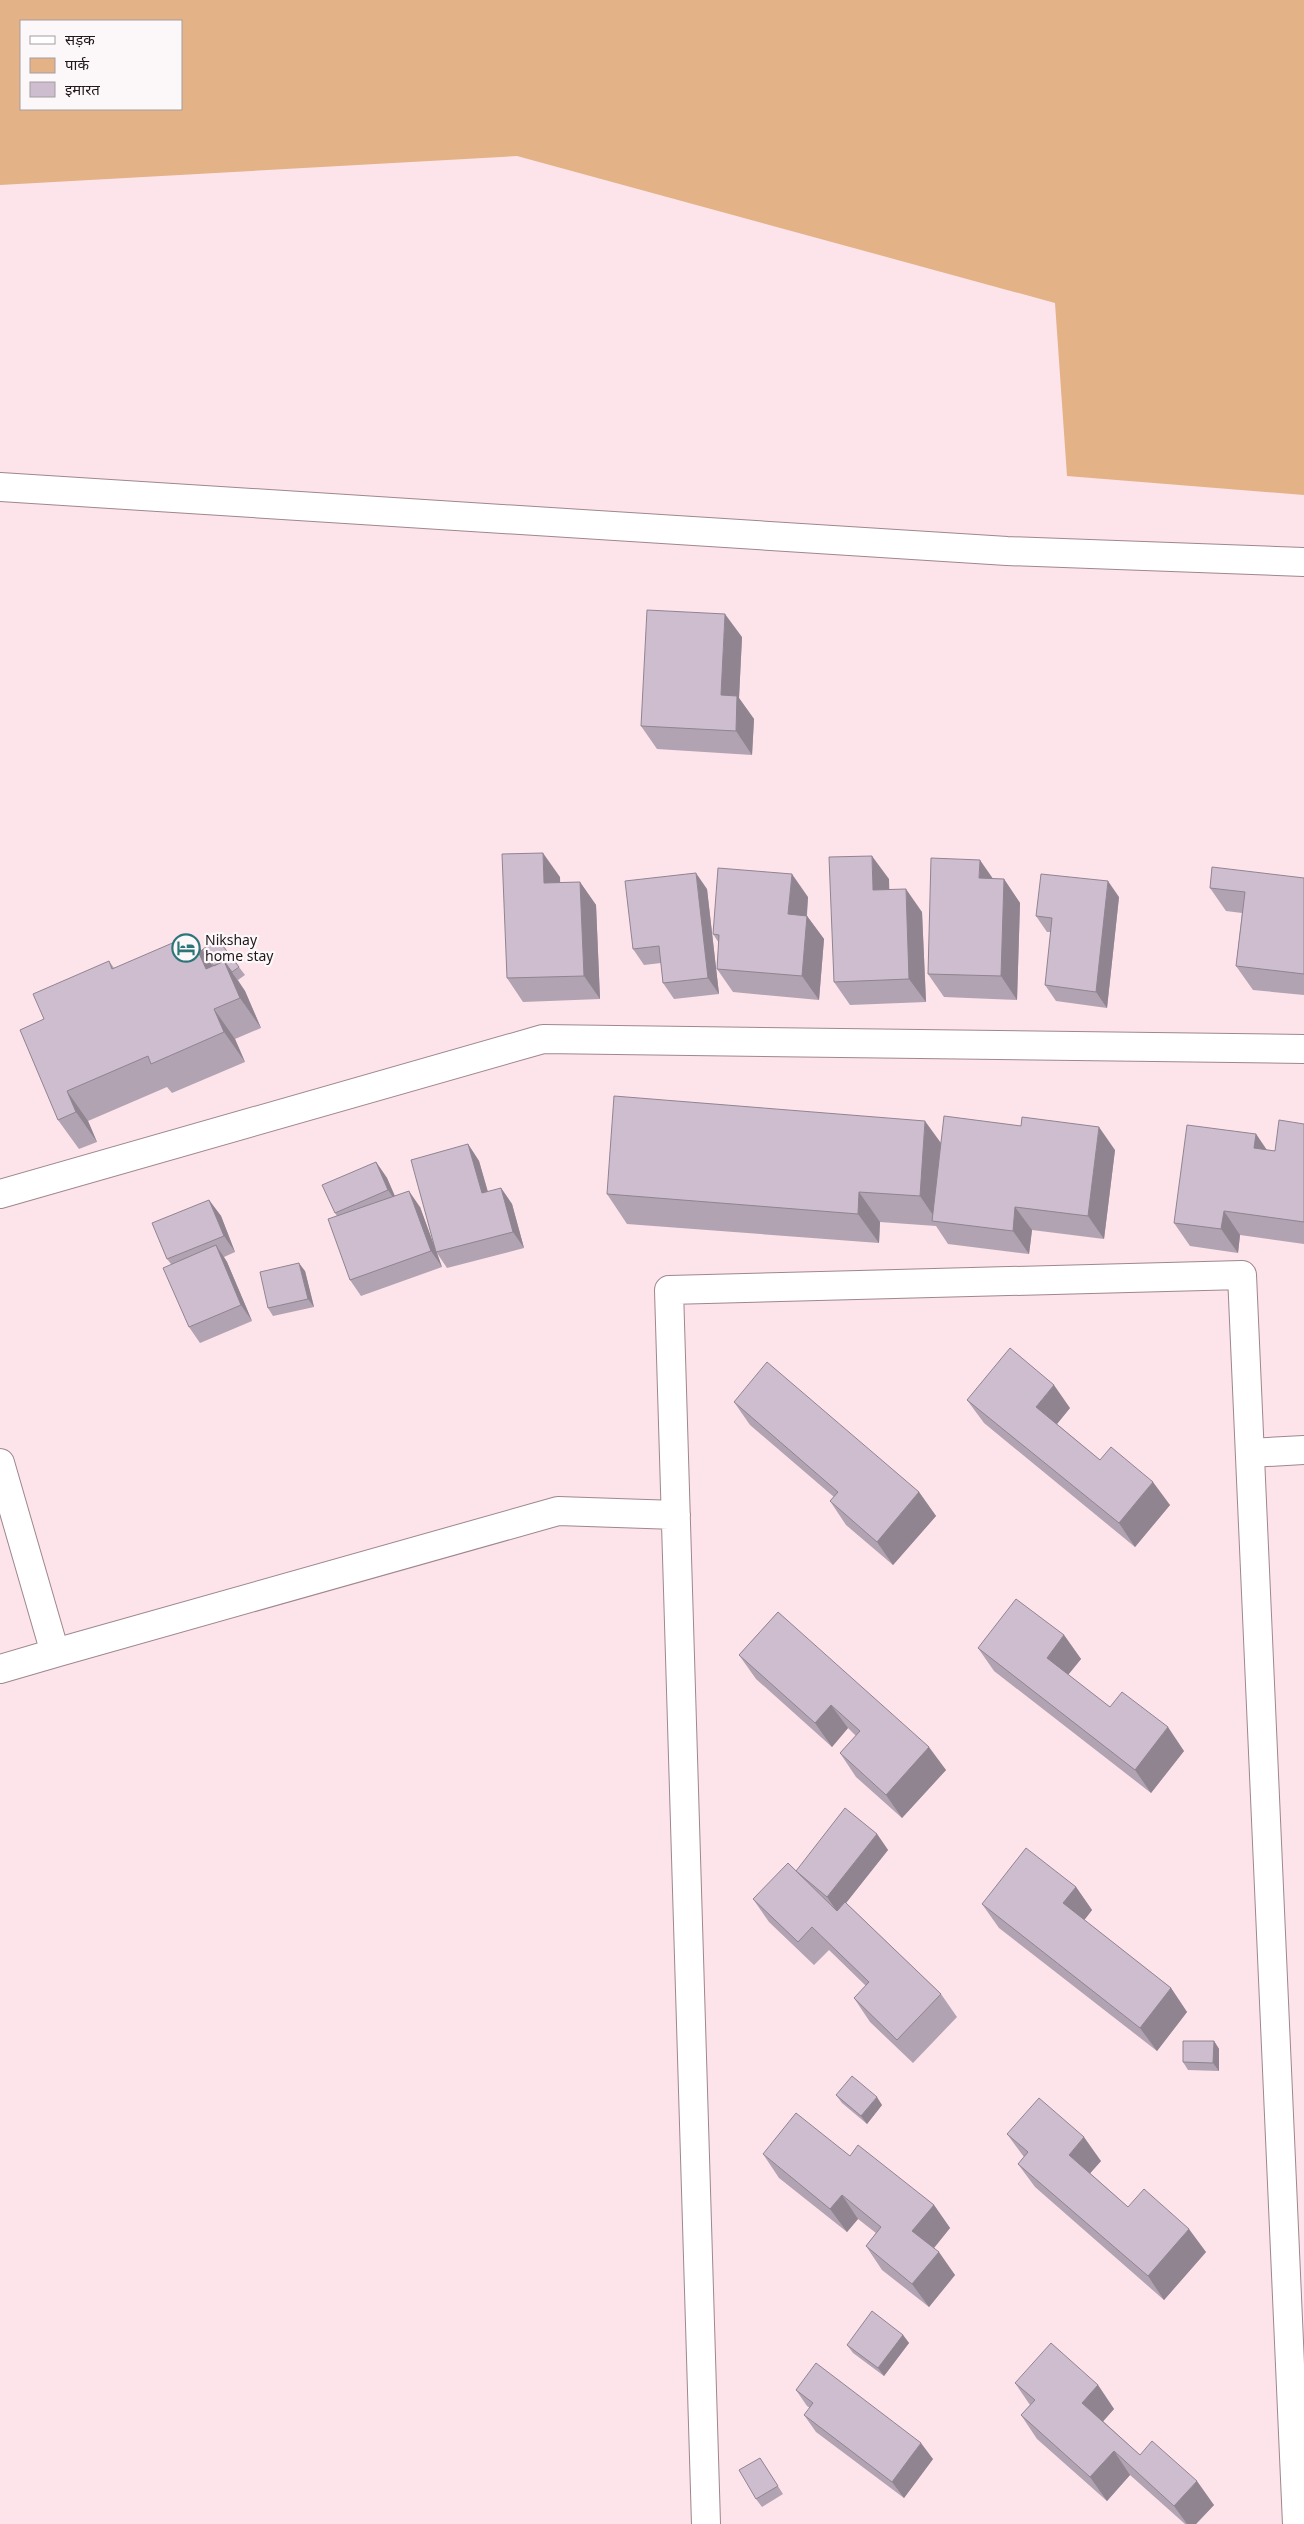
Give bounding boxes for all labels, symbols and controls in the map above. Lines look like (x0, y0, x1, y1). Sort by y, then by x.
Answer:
legend (20, 20, 182, 110)
text: सड़क (65, 29, 95, 49)
text: पार्क (65, 54, 89, 74)
text: इमारत (65, 79, 100, 99)
place label: Nikshay home stay (205, 930, 274, 965)
hotel icon: Nikshay home stay (171, 933, 201, 963)

